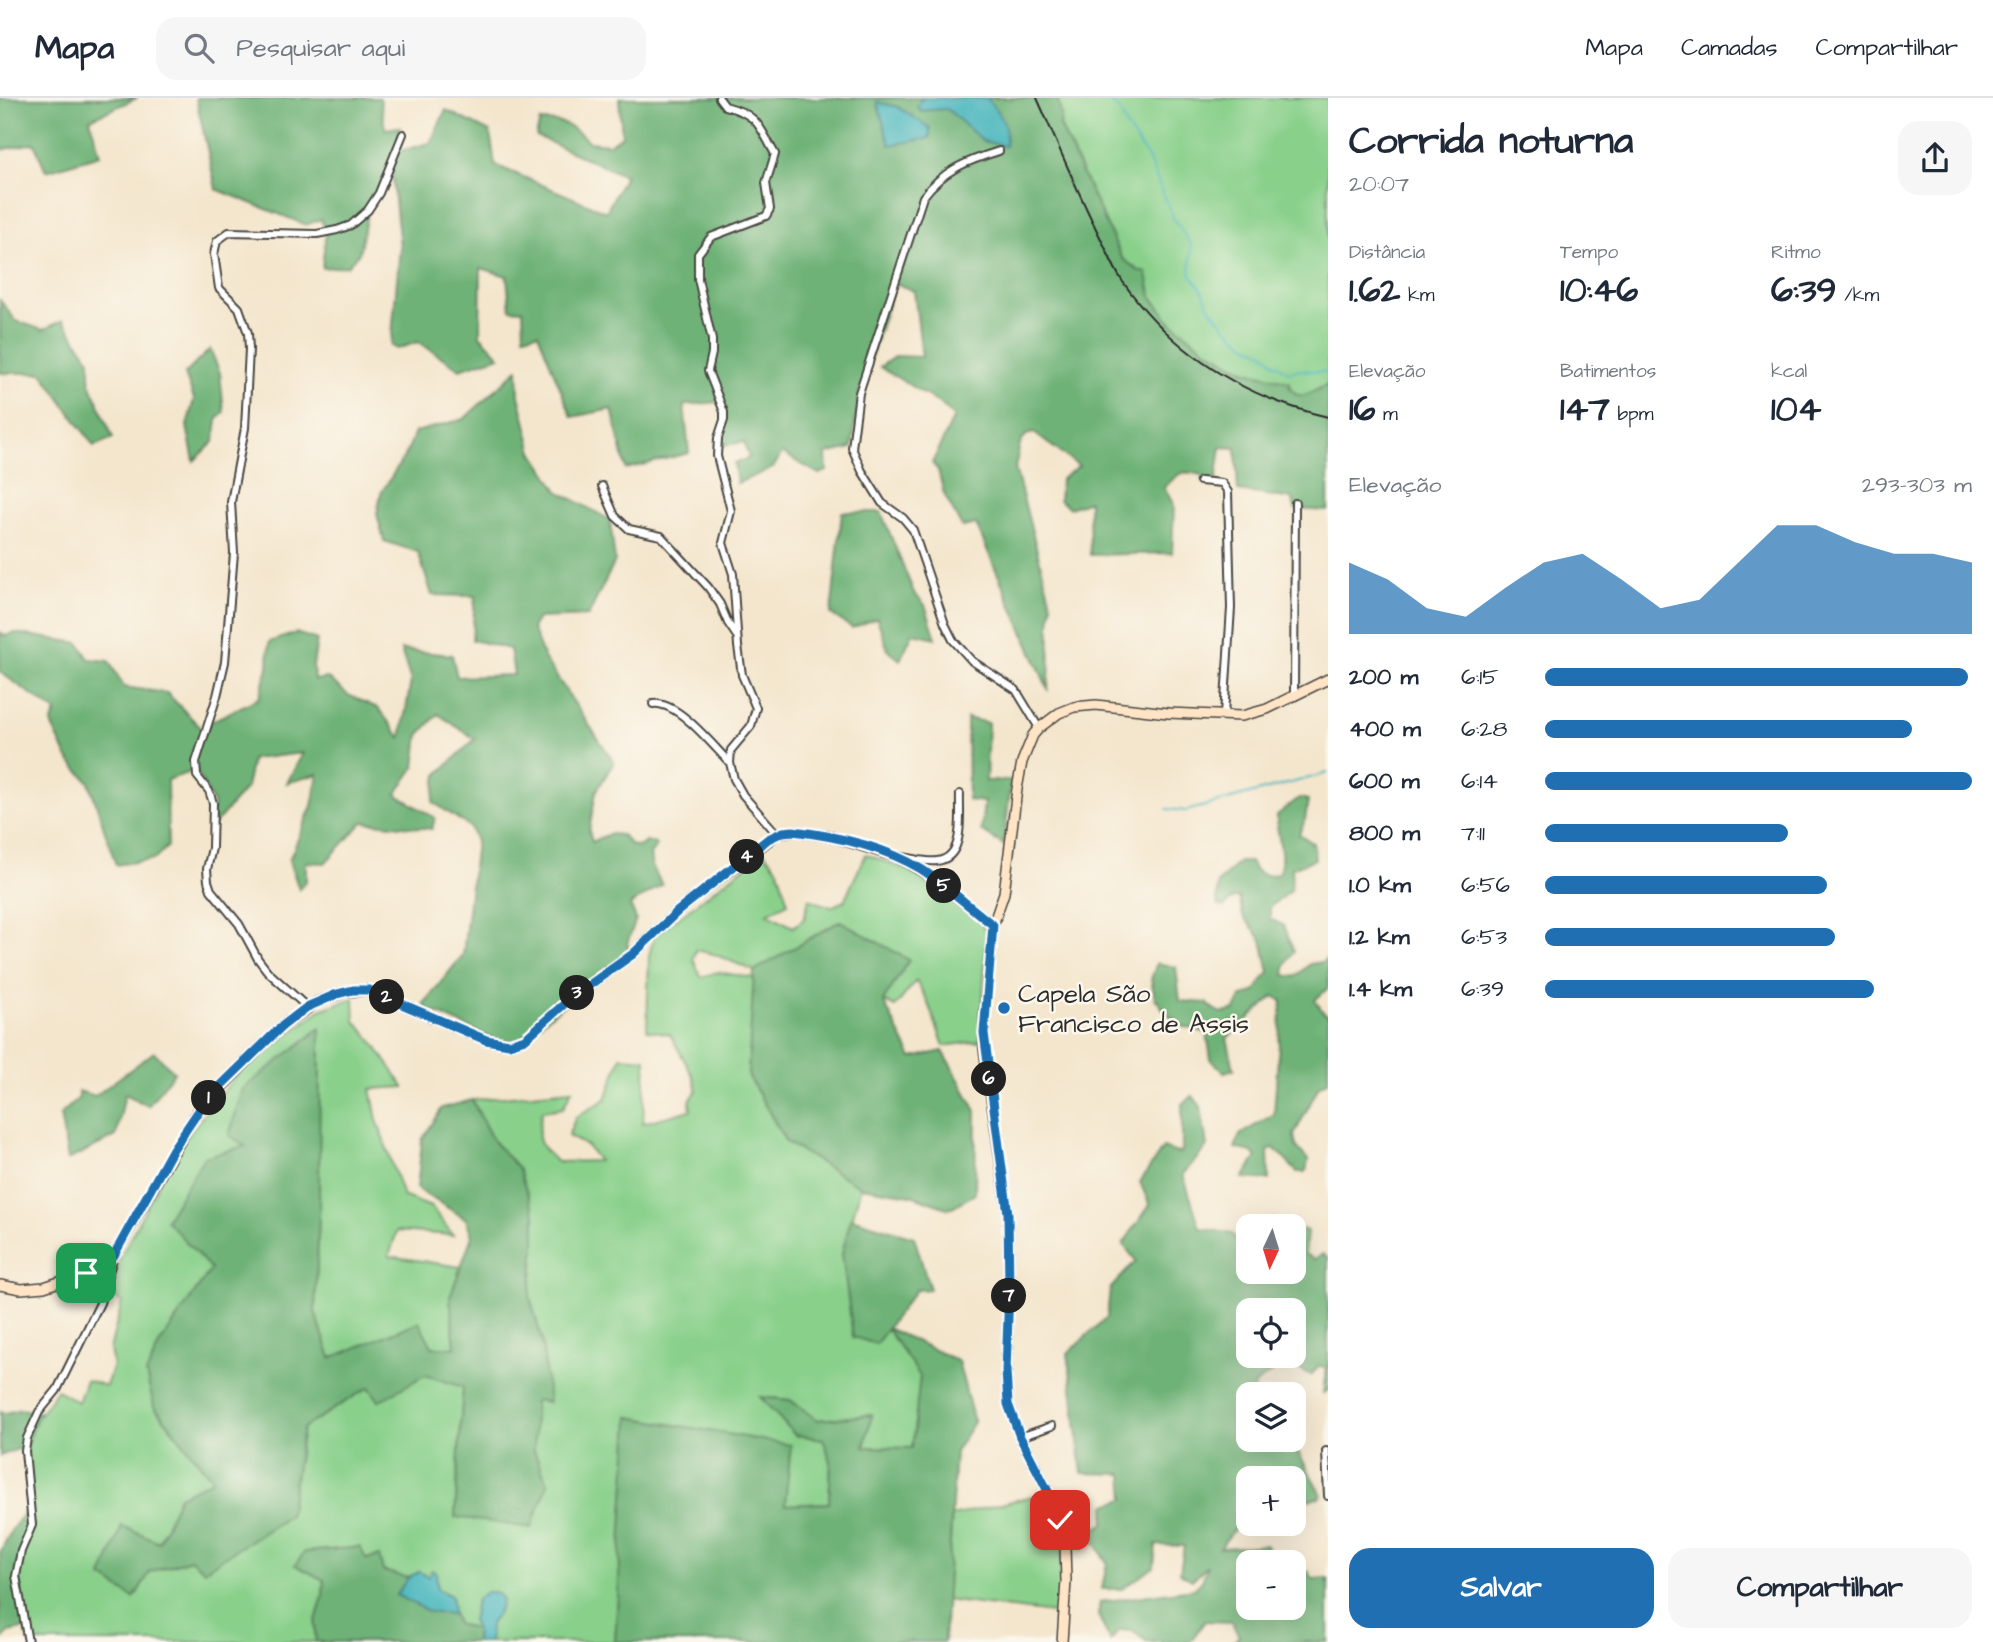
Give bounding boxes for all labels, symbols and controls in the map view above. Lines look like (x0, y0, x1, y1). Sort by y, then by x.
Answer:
search box (156, 17, 646, 80)
text: Mapa (35, 25, 114, 71)
icon: search (180, 29, 218, 67)
text: Pesquisar aqui (236, 30, 405, 66)
text: Mapa (1585, 31, 1643, 65)
text: Camadas (1681, 31, 1778, 65)
text: Compartilhar (1816, 31, 1958, 65)
text: Corrida noturna (1349, 116, 1633, 168)
button: share (1898, 121, 1972, 195)
text: 20:07 (1349, 168, 1409, 200)
text: Distância (1349, 239, 1425, 266)
text: Tempo (1560, 239, 1618, 266)
text: Ritmo (1771, 239, 1821, 266)
text: 1.62 (1349, 266, 1400, 315)
text: 10:46 (1560, 266, 1638, 315)
text: 6:39 (1771, 266, 1837, 315)
text: km (1400, 282, 1434, 309)
text: /km (1837, 282, 1879, 309)
text: Elevação (1349, 358, 1425, 385)
text: Batimentos (1560, 358, 1656, 385)
text: kcal (1771, 358, 1807, 385)
text: 16 (1349, 385, 1375, 434)
text: 147 (1560, 385, 1610, 434)
text: 104 (1771, 385, 1821, 434)
text: m (1375, 401, 1398, 428)
text: bpm (1610, 401, 1653, 428)
text: Elevação (1349, 469, 1442, 501)
text: 293–303 m (1862, 469, 1972, 501)
text: 200 m (1349, 661, 1418, 693)
text: 6:15 (1461, 661, 1499, 693)
text: 400 m (1349, 713, 1421, 745)
text: 6:28 (1461, 713, 1507, 745)
text: 600 m (1349, 765, 1420, 797)
text: 6:14 (1461, 765, 1498, 797)
text: 800 m (1349, 817, 1420, 849)
text: 7:11 (1461, 817, 1485, 849)
pin: 4 (730, 840, 764, 874)
text: 4 (740, 843, 753, 870)
pin: 5 (926, 868, 962, 904)
text: 1.0 km (1349, 869, 1411, 901)
text: 6:56 (1461, 869, 1510, 901)
text: 5 (937, 872, 950, 899)
text: 1.2 km (1349, 921, 1410, 953)
text: 6:53 (1461, 921, 1507, 953)
text: 1.4 km (1349, 973, 1412, 1005)
text: 6:39 (1461, 973, 1504, 1005)
pin: 3 (560, 976, 594, 1010)
place label: Capela São Francisco de Assis (1018, 976, 1249, 1042)
pin: 2 (370, 979, 404, 1014)
text: 3 (572, 979, 581, 1006)
text: 2 (381, 983, 392, 1010)
marker: Capela São Francisco de Assis (996, 1000, 1012, 1016)
pin: 6 (972, 1062, 1006, 1096)
text: 6 (983, 1065, 994, 1092)
pin: 1 (192, 1080, 227, 1116)
text: 1 (207, 1084, 210, 1111)
north arrow (1236, 1214, 1306, 1284)
map controls (1236, 1214, 1306, 1620)
pin (56, 1243, 116, 1303)
icon: arrive (67, 1254, 105, 1292)
pin: 7 (992, 1278, 1026, 1314)
text: 7 (1003, 1282, 1014, 1309)
button: locate (1236, 1298, 1306, 1368)
button: layers (1236, 1382, 1306, 1452)
button: + (1236, 1466, 1306, 1536)
pin (1030, 1490, 1090, 1550)
icon: check (1041, 1501, 1079, 1539)
button: Salvar (1349, 1548, 1654, 1628)
button: Compartilhar (1668, 1548, 1972, 1628)
button: − (1236, 1550, 1306, 1620)

